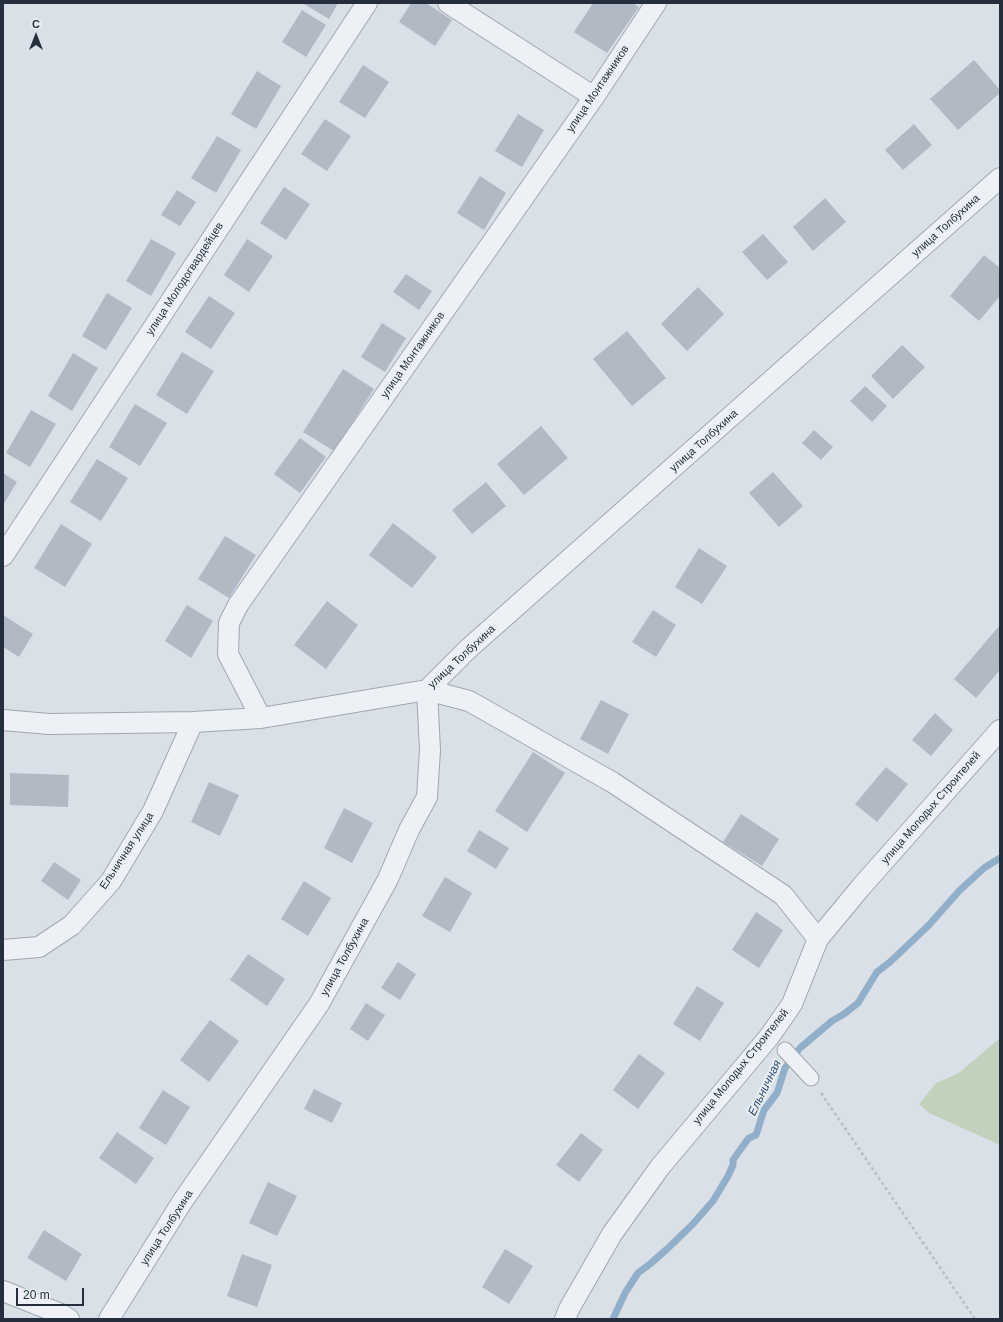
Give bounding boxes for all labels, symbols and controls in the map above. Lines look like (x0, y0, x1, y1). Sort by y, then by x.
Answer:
north arrow (16, 16, 56, 56)
text: С (32, 18, 40, 30)
street label: улица Монтажников (564, 43, 632, 135)
street label: улица Толбухина (909, 192, 983, 260)
street label: улица Молодогвардейцев (144, 220, 226, 338)
street label: улица Монтажников (378, 309, 448, 401)
street label: улица Толбухина (667, 407, 741, 475)
street label: улица Толбухина (426, 623, 498, 691)
street label: улица Молодых Строителей (879, 749, 983, 867)
street label: Ельничная улица (97, 810, 157, 892)
street label: улица Толбухина (318, 916, 372, 998)
street label: улица Молодых Строителей (690, 1007, 792, 1127)
water label: Ельничная (745, 1058, 785, 1118)
street label: улица Толбухина (138, 1188, 196, 1268)
scale bar (18, 1280, 86, 1306)
text: 20 m (23, 1288, 50, 1302)

